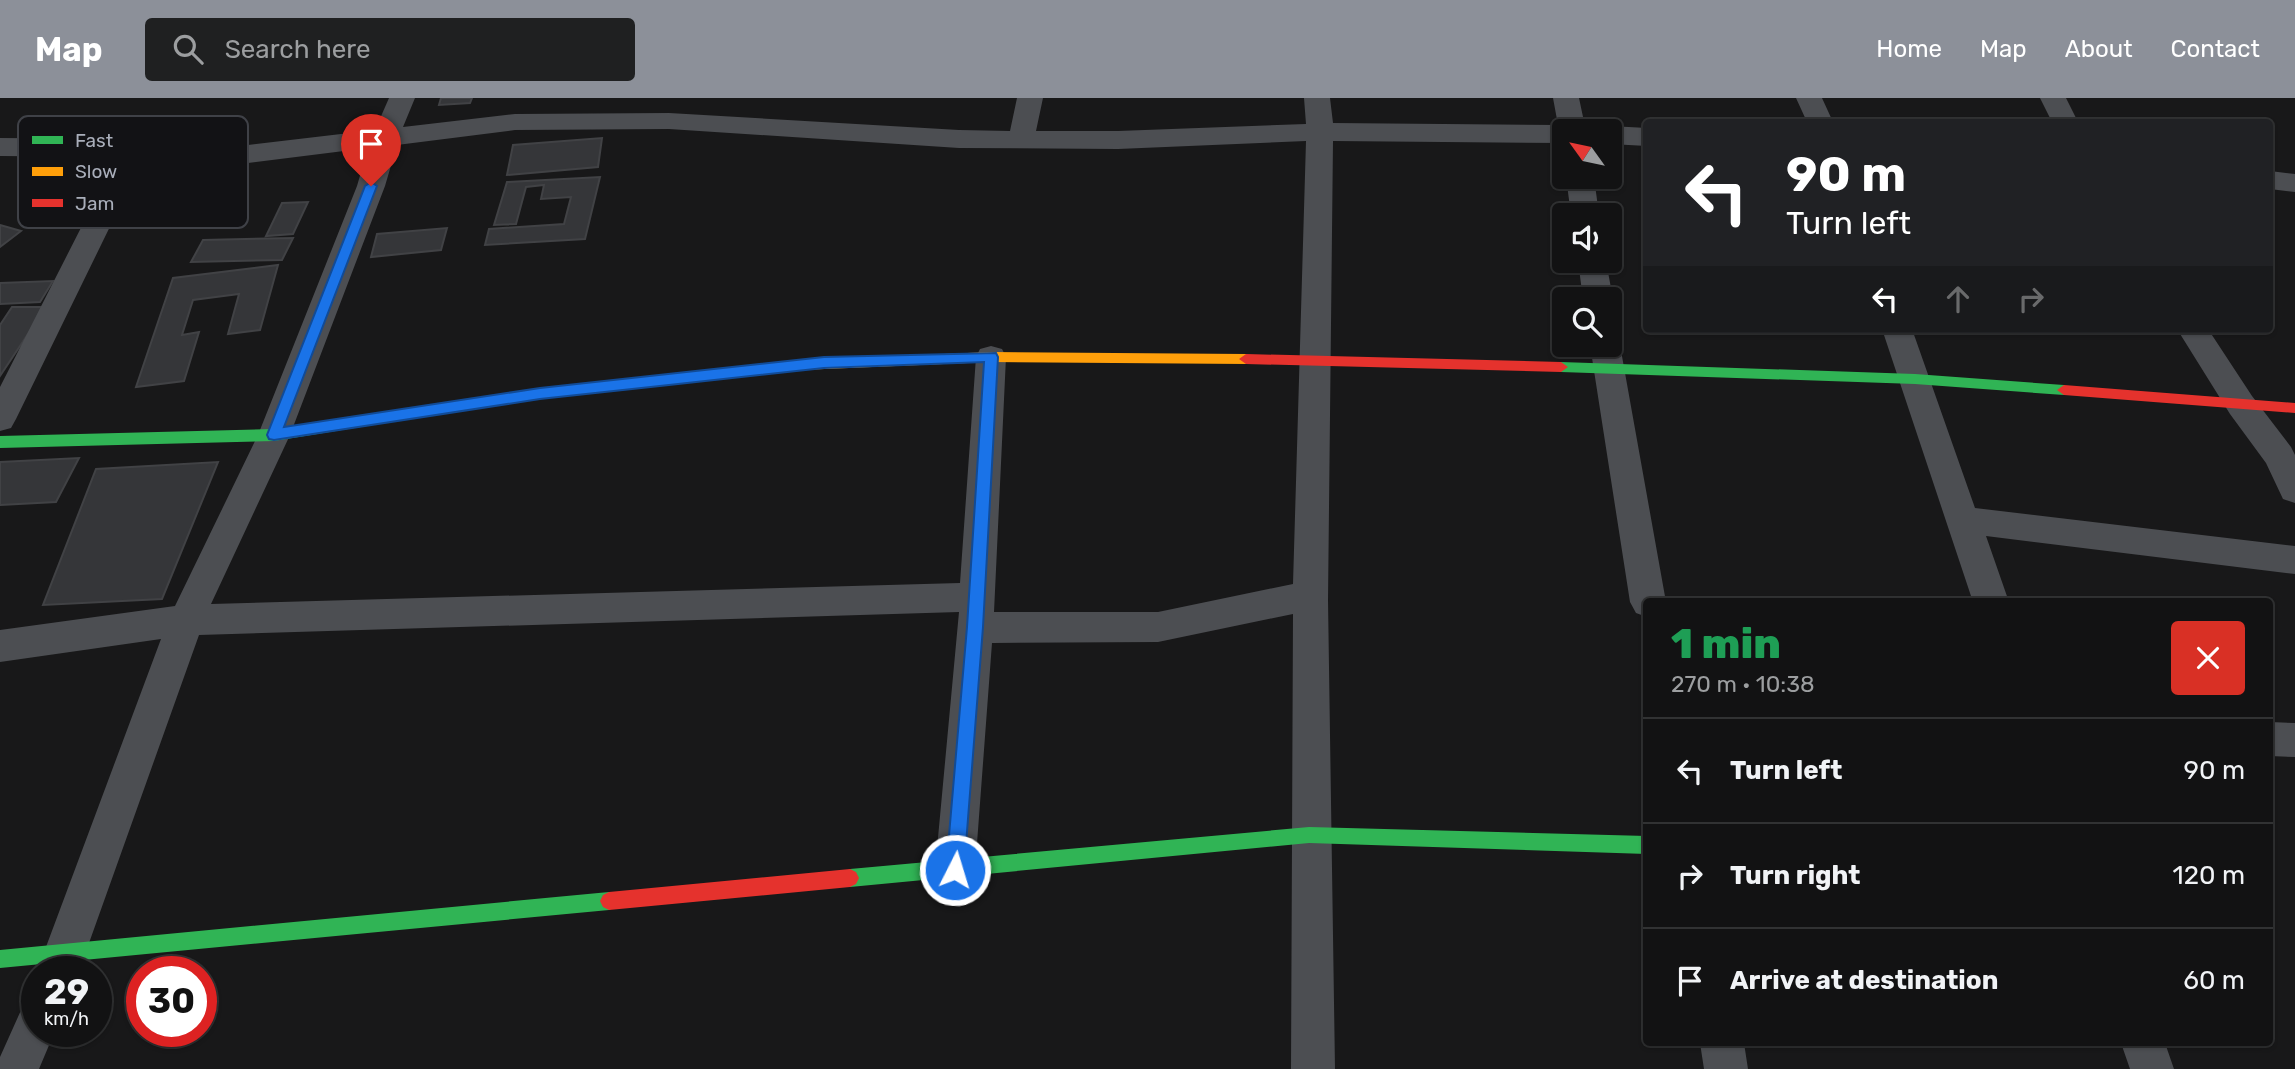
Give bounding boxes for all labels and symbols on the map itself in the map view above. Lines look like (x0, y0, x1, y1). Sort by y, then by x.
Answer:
pin (341, 114, 401, 186)
legend (18, 116, 248, 228)
north arrow (1552, 119, 1622, 189)
text: Fast (75, 129, 114, 152)
text: Slow (75, 160, 117, 183)
text: Jam (75, 192, 114, 215)
position arrow (918, 833, 992, 907)
speed limit sign: 30 (126, 956, 217, 1047)

